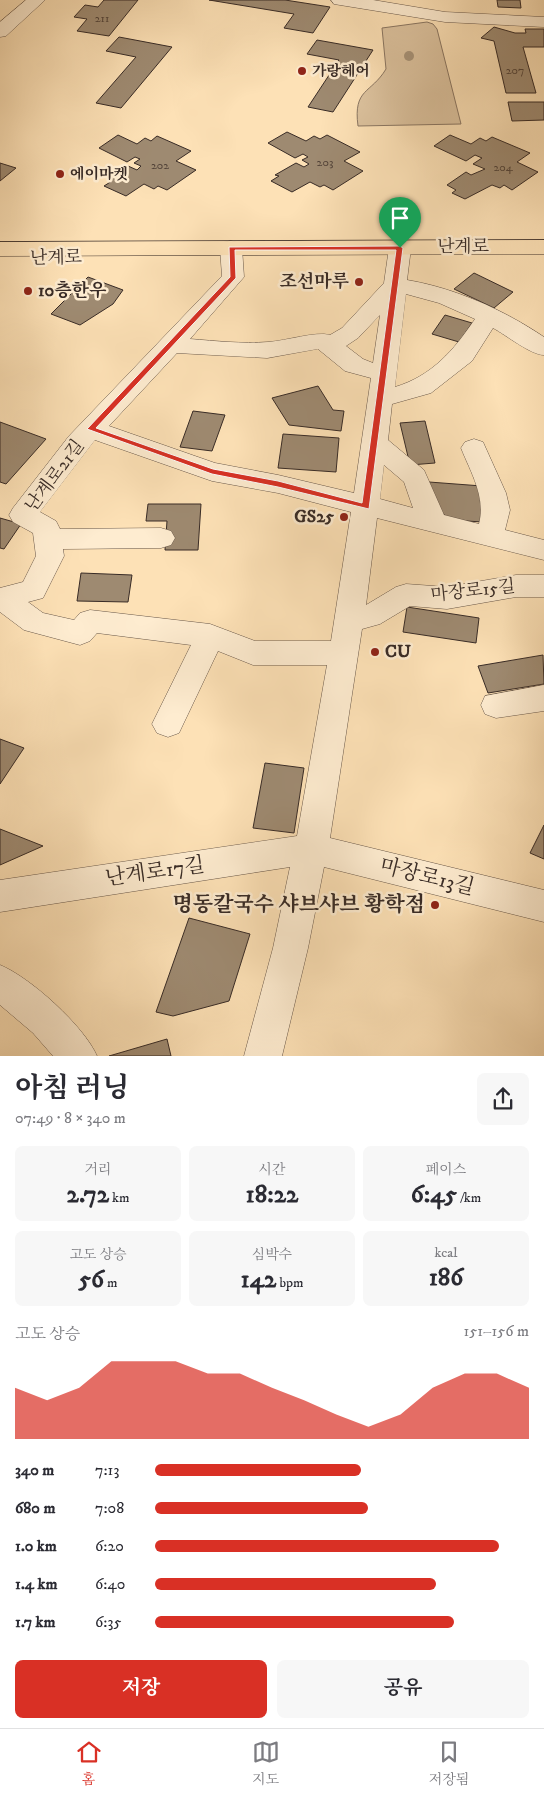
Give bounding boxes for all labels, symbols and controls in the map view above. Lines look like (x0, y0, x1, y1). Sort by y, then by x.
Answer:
house number: 211 (95, 11, 109, 26)
place label: 가랑헤어 (312, 62, 370, 81)
house number: 207 (506, 63, 524, 78)
marker: 가랑헤어 (296, 65, 308, 77)
house number: 203 (317, 155, 333, 170)
house number: 202 (151, 158, 169, 173)
house number: 204 (493, 160, 514, 175)
place label: 에이마켓 (70, 165, 128, 184)
marker: 에이마켓 (54, 168, 66, 180)
pin (379, 197, 421, 248)
icon: arrive (386, 204, 414, 232)
street label: 난계로 (437, 236, 489, 258)
street label: 난계로 (30, 247, 82, 269)
place label: 조선마루 (279, 271, 350, 293)
marker: 조선마루 (353, 276, 365, 288)
place label: 10층한우 (38, 280, 107, 302)
marker: 10층한우 (22, 285, 34, 297)
street label: 난계로21길 (21, 435, 89, 517)
place label: GS25 (294, 506, 334, 528)
marker: GS25 (338, 511, 350, 523)
street label: 마장로15길 (430, 576, 516, 606)
place label: CU (385, 641, 411, 663)
marker: CU (369, 646, 381, 658)
street label: 난계로17길 (104, 852, 206, 892)
street label: 마장로13길 (377, 853, 477, 901)
place label: 명동칼국수 샤브샤브 황학점 (173, 892, 425, 918)
marker: 명동칼국수 샤브샤브 황학점 (429, 899, 441, 911)
text: 아침 러닝 (15, 1071, 129, 1106)
button: share (477, 1073, 529, 1125)
text: 07:49 · 8 × 340 m (15, 1108, 126, 1128)
text: 거리 (84, 1161, 112, 1179)
text: 시간 (258, 1161, 286, 1179)
text: 페이스 (426, 1161, 466, 1179)
text: 2.72 (66, 1179, 109, 1210)
text: 18:22 (246, 1179, 298, 1210)
text: 6:45 (411, 1179, 457, 1210)
text: km (109, 1189, 130, 1207)
text: /km (457, 1189, 481, 1207)
text: kcal (435, 1244, 457, 1262)
text: 고도 상승 (69, 1246, 127, 1264)
text: 심박수 (252, 1246, 292, 1264)
text: 186 (429, 1262, 463, 1293)
text: 56 (79, 1264, 104, 1295)
text: 142 (241, 1264, 276, 1295)
text: m (104, 1274, 117, 1292)
text: bpm (276, 1274, 303, 1292)
text: 151–156 m (463, 1321, 529, 1341)
text: 고도 상승 (15, 1324, 80, 1344)
text: 340 m (15, 1460, 54, 1480)
text: 7:13 (95, 1460, 119, 1480)
text: 680 m (15, 1498, 55, 1518)
text: 7:08 (95, 1498, 124, 1518)
text: 1.0 km (15, 1536, 57, 1556)
text: 6:20 (95, 1536, 124, 1556)
text: 1.4 km (15, 1574, 57, 1594)
text: 6:40 (95, 1574, 125, 1594)
text: 1.7 km (15, 1612, 56, 1632)
text: 6:35 (95, 1612, 121, 1632)
button: 저장 (15, 1660, 267, 1718)
button: 공유 (277, 1660, 529, 1718)
tab: 홈 (75, 1738, 103, 1789)
tab: 지도 (252, 1738, 280, 1789)
tab: 저장됨 (429, 1738, 469, 1789)

